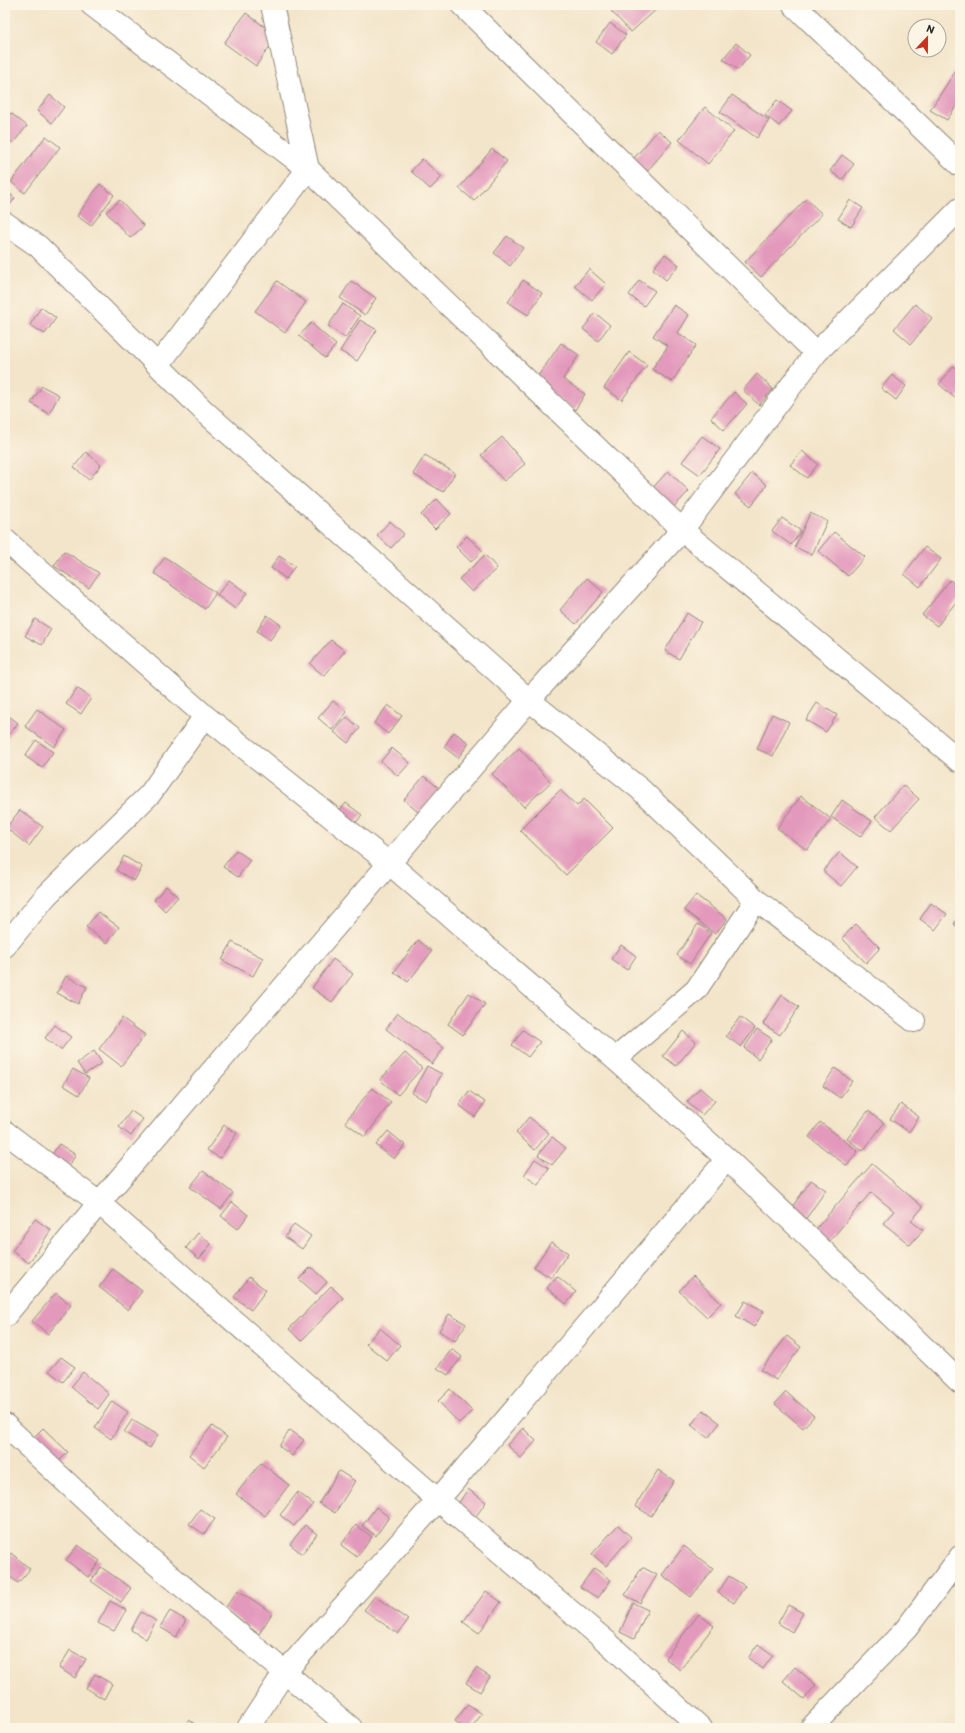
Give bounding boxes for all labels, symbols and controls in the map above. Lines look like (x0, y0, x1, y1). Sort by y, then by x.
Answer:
north arrow (907, 18, 947, 58)
text: N (925, 22, 936, 37)

